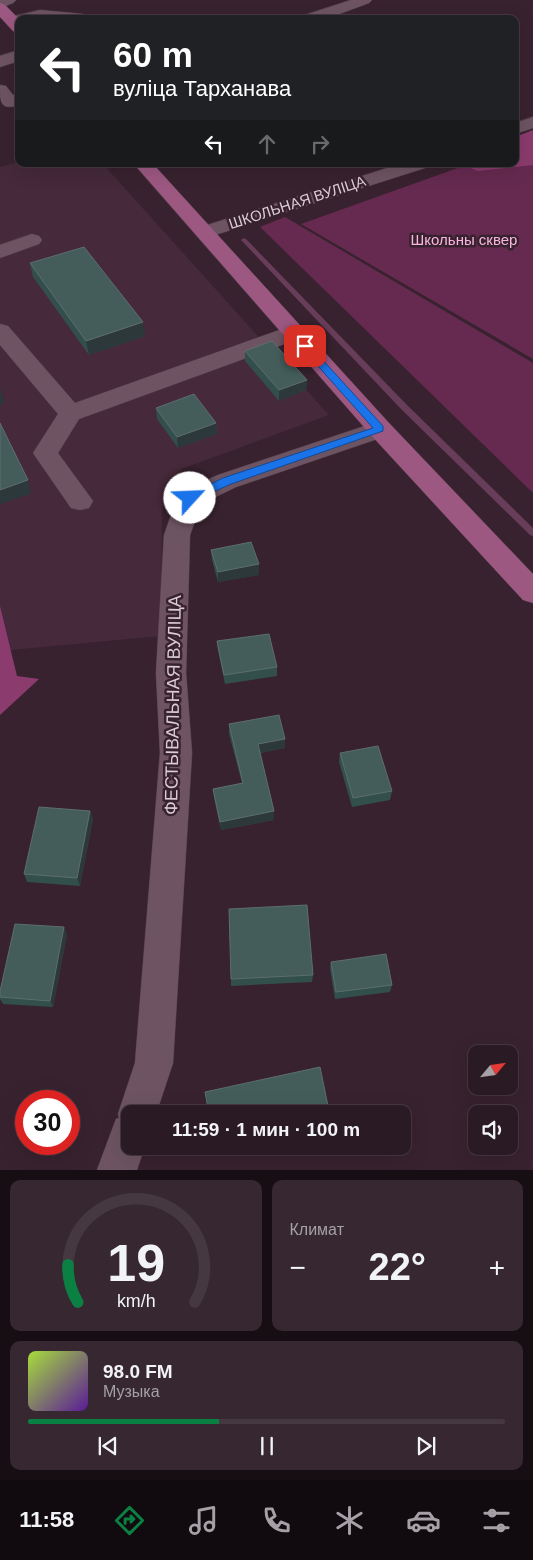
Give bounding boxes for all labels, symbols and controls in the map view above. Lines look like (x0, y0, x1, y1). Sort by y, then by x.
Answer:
icon: left (30, 35, 95, 100)
text: 60 m (113, 35, 193, 74)
text: вуліца Тарханава (113, 76, 291, 101)
icon: left (200, 130, 228, 158)
icon: ahead (253, 130, 281, 158)
icon: right (306, 130, 334, 158)
street label: ШКОЛЬНАЯ ВУЛІЦА (226, 172, 368, 232)
park label: Школьны сквер (411, 231, 517, 248)
pin (284, 325, 326, 367)
icon: arrive (291, 332, 319, 360)
position arrow (163, 471, 215, 523)
street label: ФЕСТЫВАЛЬНАЯ ВУЛІЦА (161, 595, 185, 815)
north arrow (468, 1045, 518, 1095)
map controls (468, 1045, 518, 1155)
speed limit sign: 30 (15, 1090, 80, 1155)
button: sound (468, 1105, 518, 1155)
text: 11:59 · 1 мин · 100 m (172, 1119, 360, 1140)
text: Климат (290, 1221, 344, 1238)
text: 19 (107, 1234, 165, 1292)
text: 22° (369, 1246, 426, 1288)
text: − (290, 1252, 306, 1283)
text: + (489, 1252, 505, 1283)
text: km/h (116, 1291, 155, 1311)
text: 98.0 FM (103, 1361, 173, 1382)
text: Музыка (103, 1383, 160, 1400)
icon: previous (94, 1432, 122, 1460)
icon: pause (253, 1432, 281, 1460)
icon: next (412, 1432, 440, 1460)
icon: directions (112, 1503, 147, 1538)
icon: music (186, 1503, 221, 1538)
icon: phone (259, 1503, 294, 1538)
icon: climate (332, 1503, 367, 1538)
icon: car (406, 1503, 441, 1538)
icon: filters (479, 1503, 514, 1538)
text: 11:58 (19, 1507, 74, 1532)

